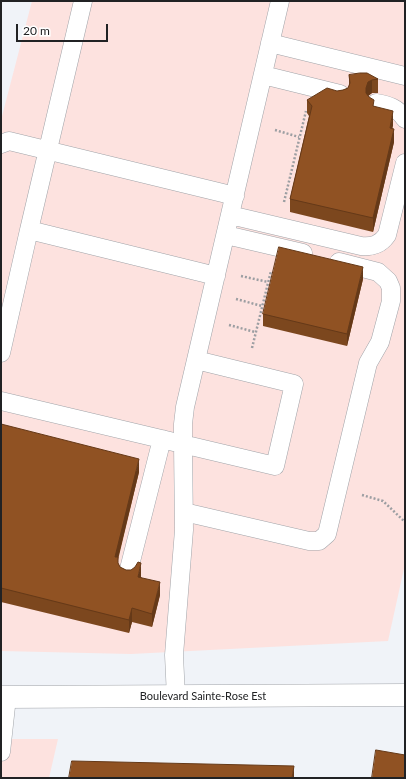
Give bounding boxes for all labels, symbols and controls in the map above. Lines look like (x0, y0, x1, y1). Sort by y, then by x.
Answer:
scale bar (18, 16, 110, 42)
text: 20 m (23, 23, 50, 38)
street label: Boulevard Sainte-Rose Est (140, 689, 266, 703)

